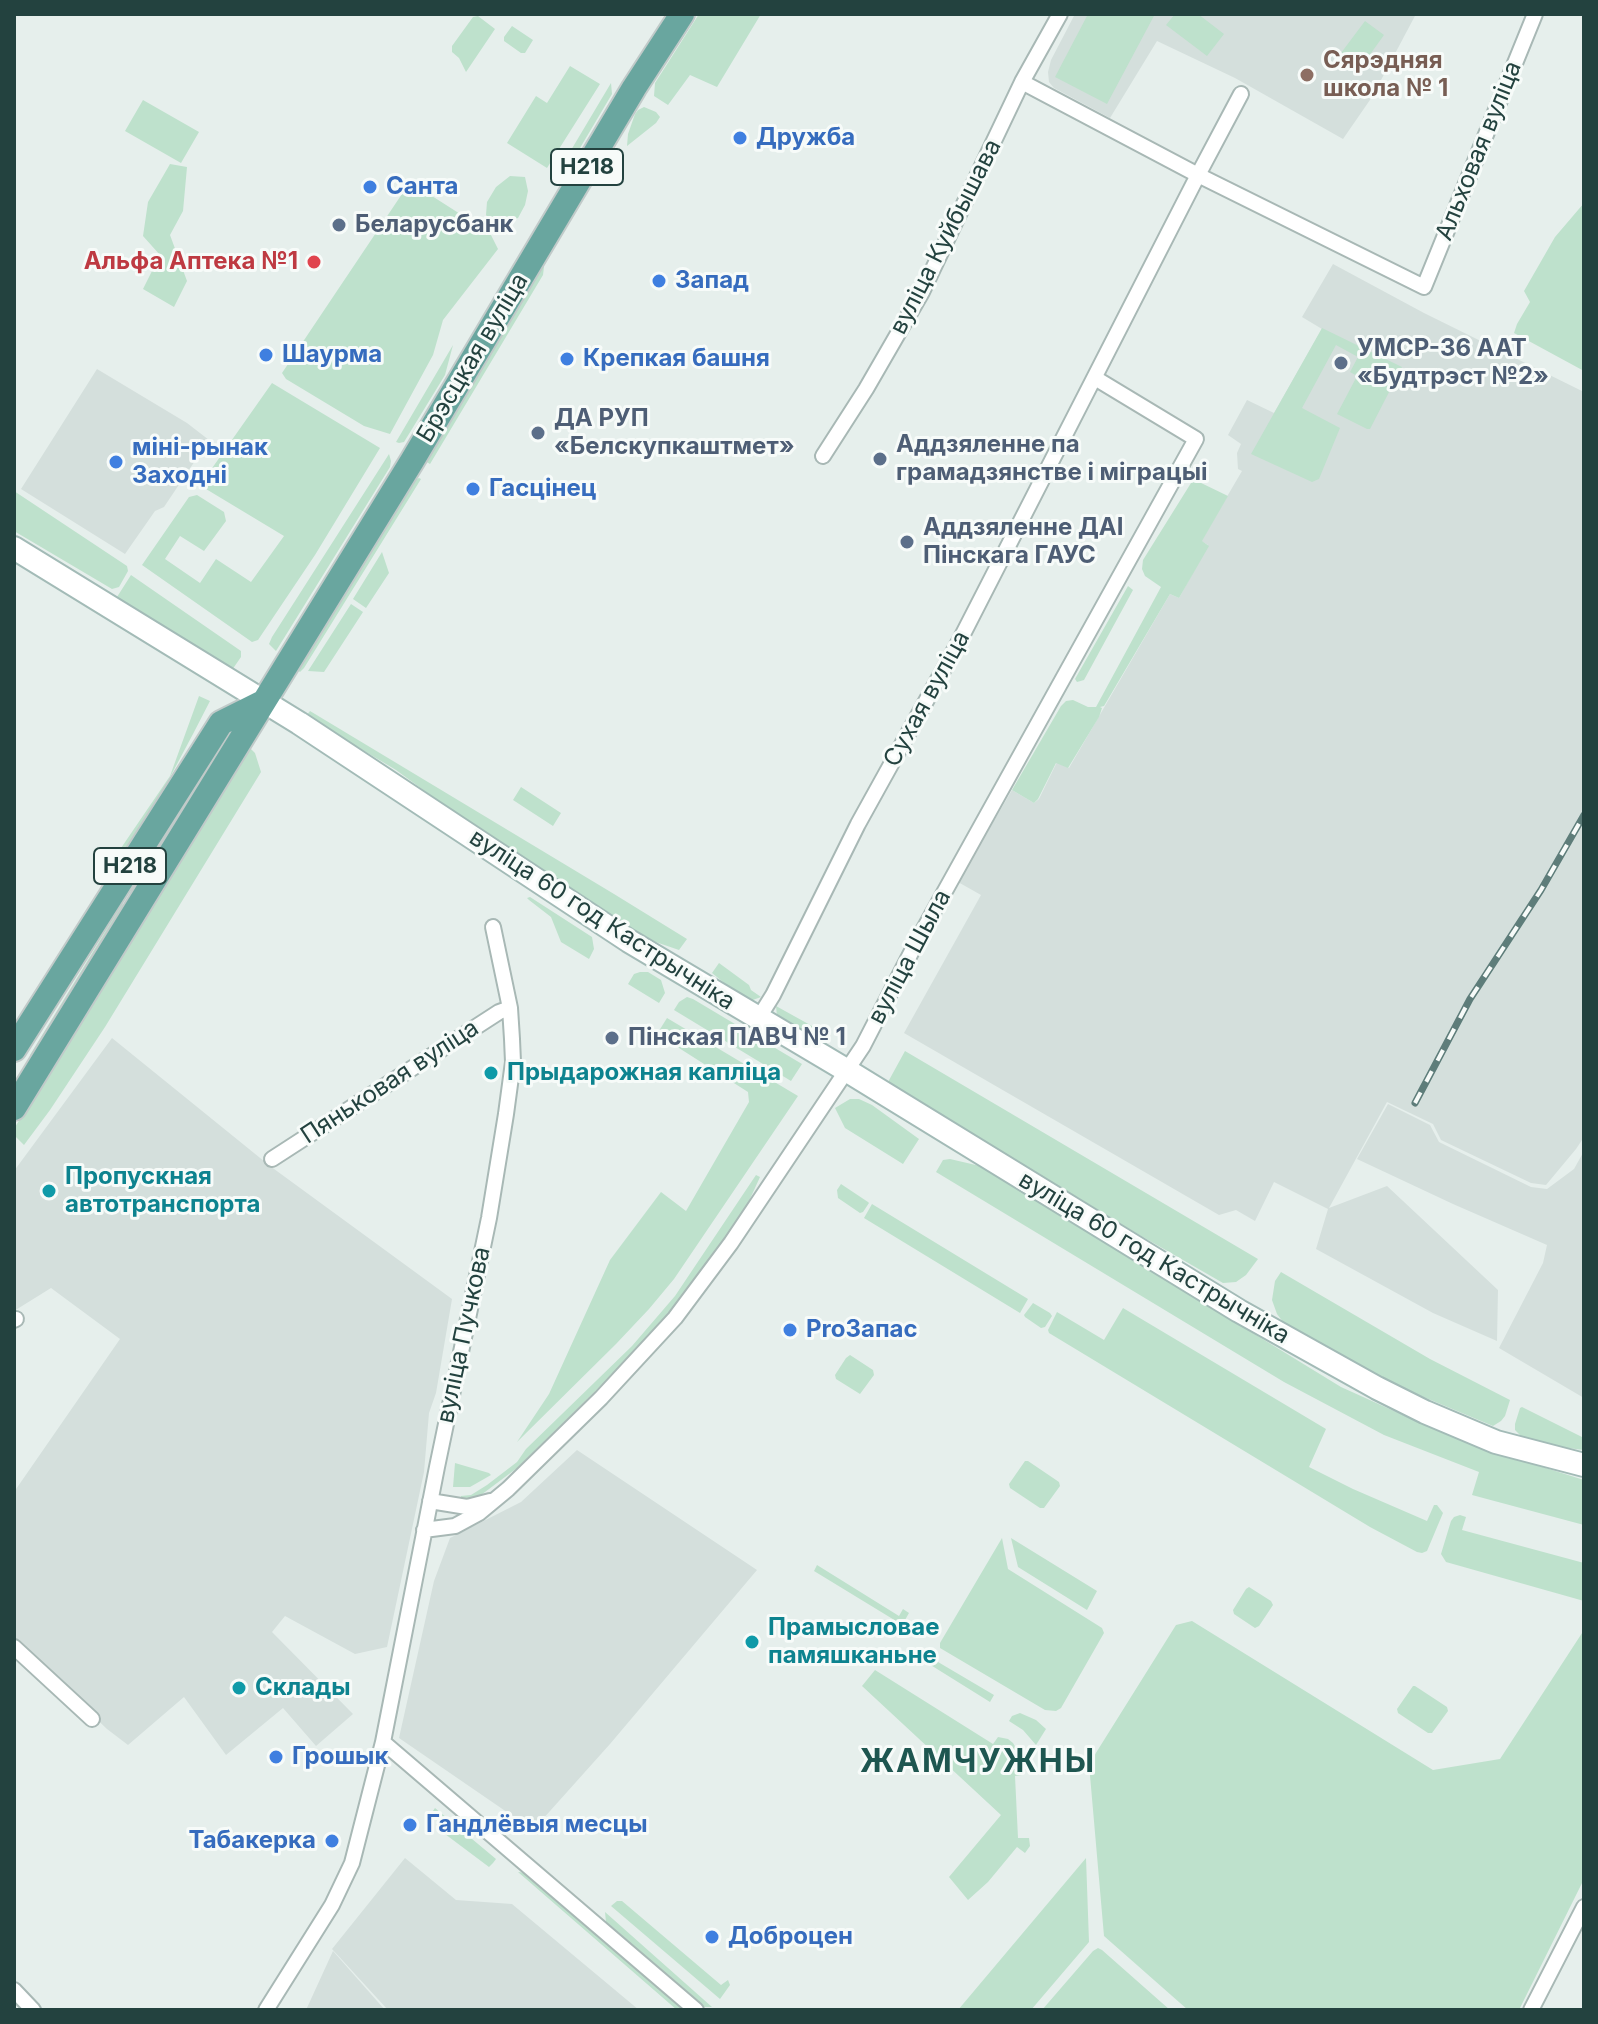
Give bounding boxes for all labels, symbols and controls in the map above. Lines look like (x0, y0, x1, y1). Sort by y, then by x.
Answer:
place label: Сярэдняя школа № 1 (1323, 47, 1448, 103)
street label: Альховая вуліца (1430, 57, 1528, 245)
marker: Сярэдняя школа № 1 (1298, 66, 1316, 84)
place label: Дружба (756, 124, 855, 152)
marker: Дружба (731, 129, 749, 147)
street label: вуліца Куйбышава (884, 135, 1008, 339)
road number: Н218 (551, 149, 623, 185)
place label: Санта (386, 173, 458, 201)
marker: Санта (361, 178, 379, 196)
place label: Беларусбанк (355, 211, 514, 239)
marker: Беларусбанк (330, 216, 348, 234)
place label: Альфа Аптека №1 (84, 248, 298, 276)
marker: Альфа Аптека №1 (305, 253, 323, 271)
place label: Запад (675, 267, 749, 295)
street label: Брэсцкая вуліца (411, 268, 535, 448)
marker: Запад (650, 272, 668, 290)
place label: УМСР-36 ААТ «Будтрэст №2» (1357, 335, 1549, 391)
place label: Шаурма (282, 341, 382, 369)
place label: Крепкая башня (583, 345, 770, 373)
marker: Шаурма (257, 346, 275, 364)
marker: Крепкая башня (558, 350, 576, 368)
marker: УМСР-36 ААТ «Будтрэст №2» (1332, 354, 1350, 372)
place label: ДА РУП «Белскупкаштмет» (554, 405, 794, 461)
marker: ДА РУП «Белскупкаштмет» (529, 424, 547, 442)
place label: Аддзяленне па грамадзянстве і міграцыі (896, 431, 1208, 487)
place label: міні-рынак Заходні (132, 434, 268, 490)
marker: Аддзяленне па грамадзянстве і міграцыі (871, 450, 889, 468)
marker: міні-рынак Заходні (107, 453, 125, 471)
place label: Гасцінец (489, 475, 596, 503)
marker: Гасцінец (464, 480, 482, 498)
place label: Аддзяленне ДАІ Пінскага ГАУС (923, 514, 1123, 570)
marker: Аддзяленне ДАІ Пінскага ГАУС (898, 533, 916, 551)
street label: Сухая вуліца (878, 626, 976, 772)
street label: вуліца 60 год Кастрычніка (464, 823, 740, 1017)
road number: Н218 (94, 848, 166, 884)
street label: вуліца Шыла (863, 885, 957, 1029)
street label: Пяньковая вуліца (296, 1014, 484, 1150)
place label: Пінская ПАВЧ № 1 (628, 1024, 846, 1052)
marker: Пінская ПАВЧ № 1 (603, 1029, 621, 1047)
place label: Прыдарожная капліца (507, 1059, 781, 1087)
marker: Прыдарожная капліца (482, 1064, 500, 1082)
place label: Пропускная автотранспорта (65, 1163, 260, 1219)
street label: вуліца 60 год Кастрычніка (1013, 1166, 1295, 1350)
marker: Пропускная автотранспорта (40, 1182, 58, 1200)
street label: вуліца Пучкова (431, 1244, 497, 1426)
place label: ProЗапас (806, 1316, 918, 1344)
marker: ProЗапас (781, 1321, 799, 1339)
place label: Прамысловае памяшканьне (768, 1614, 939, 1670)
marker: Прамысловае памяшканьне (743, 1633, 761, 1651)
place label: Склады (255, 1674, 351, 1702)
marker: Склады (230, 1679, 248, 1697)
place label: Грошык (292, 1743, 388, 1771)
district label: ЖАМЧУЖНЫ (860, 1743, 1096, 1781)
marker: Грошык (267, 1748, 285, 1766)
place label: Гандлёвыя месцы (426, 1811, 648, 1839)
marker: Гандлёвыя месцы (401, 1816, 419, 1834)
place label: Табакерка (188, 1827, 316, 1855)
marker: Табакерка (323, 1832, 341, 1850)
place label: Доброцен (728, 1923, 853, 1951)
marker: Доброцен (703, 1928, 721, 1946)

